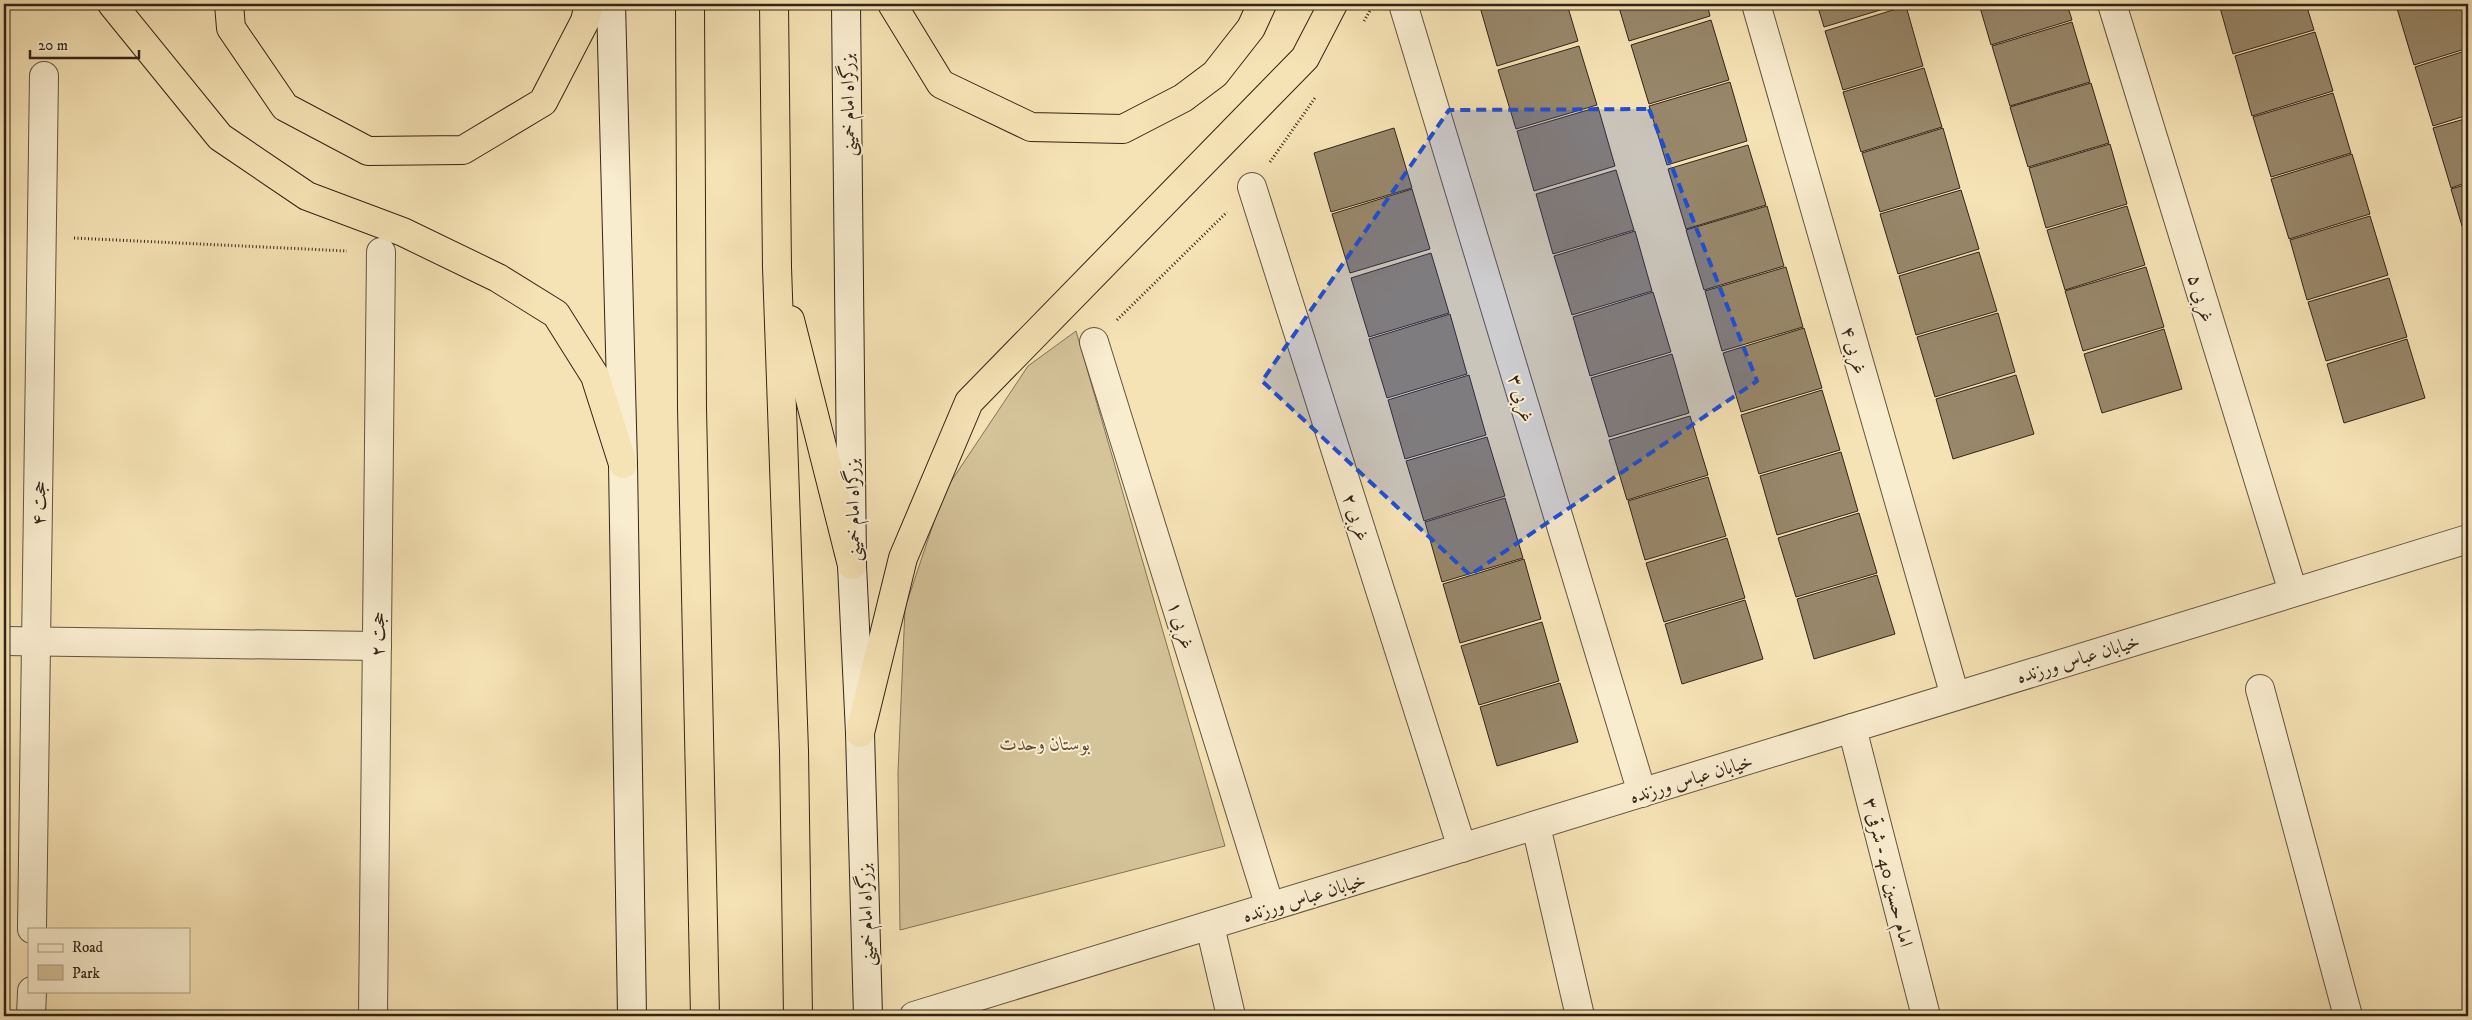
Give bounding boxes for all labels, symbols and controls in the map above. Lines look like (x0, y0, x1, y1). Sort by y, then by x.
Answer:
scale bar (30, 28, 139, 60)
text: 20 m (38, 36, 68, 55)
street label: بزرگراه امام خمینی (834, 52, 865, 157)
street label: غربی ۵ (2181, 272, 2219, 326)
street label: غربی ۴ (1834, 324, 1871, 378)
street label: غربی ۳ (1501, 372, 1539, 426)
street label: بزرگراه امام خمینی (839, 457, 870, 562)
street label: حجت ۴ (28, 480, 51, 526)
street label: غربی ۲ (1335, 491, 1374, 545)
street label: غربی ۱ (1161, 599, 1199, 653)
street label: حجت ۲ (367, 611, 390, 657)
street label: خیابان عباس ورزنده (2014, 630, 2143, 689)
park label: بوستان وحدت (1000, 733, 1091, 756)
street label: خیابان عباس ورزنده (1627, 750, 1756, 809)
street label: امام حسین 40 - شرقی ۳ (1854, 795, 1917, 950)
street label: بزرگراه امام خمینی (851, 862, 884, 967)
street label: خیابان عباس ورزنده (1240, 869, 1369, 928)
legend (28, 928, 190, 992)
text: Road (72, 938, 104, 957)
text: Park (72, 964, 101, 983)

